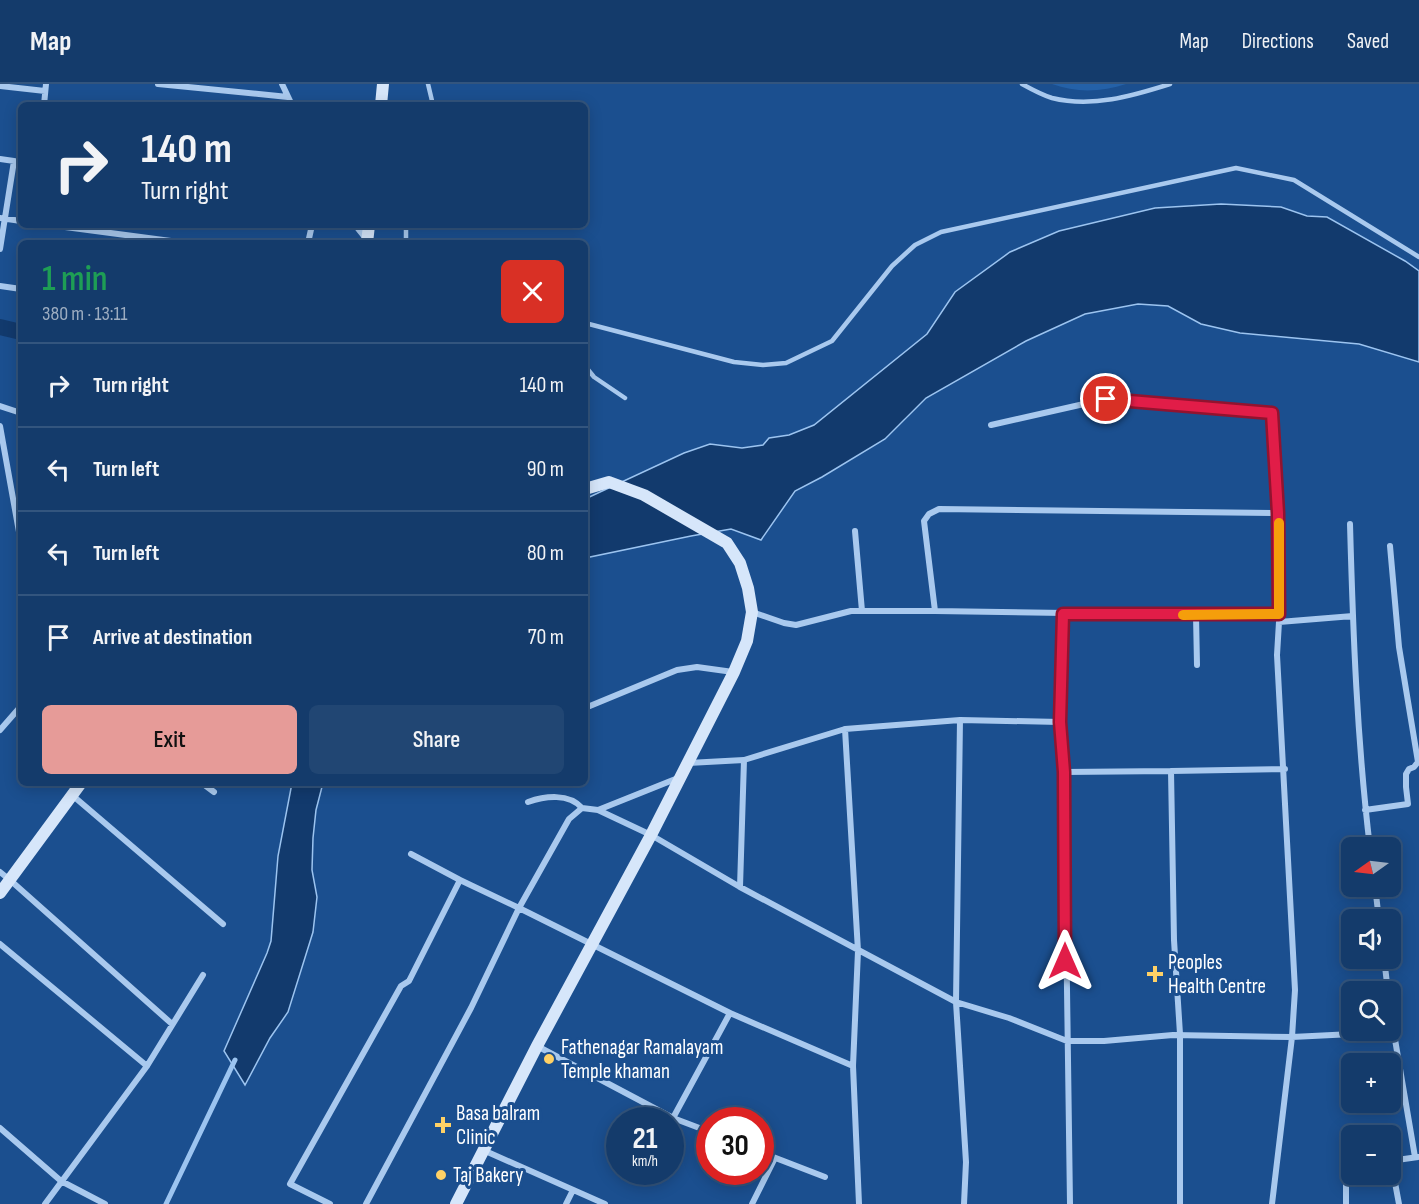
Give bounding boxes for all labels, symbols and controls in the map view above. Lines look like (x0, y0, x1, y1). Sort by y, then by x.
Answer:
text: Map (30, 25, 71, 58)
text: Map (1179, 29, 1209, 54)
text: Directions (1242, 29, 1314, 54)
text: Saved (1347, 29, 1389, 54)
text: 140 m (141, 124, 232, 175)
icon: right (42, 126, 120, 204)
text: Turn right (141, 175, 228, 207)
text: 1 min (42, 258, 107, 301)
button: close (501, 260, 564, 323)
text: 380 m · 13:11 (42, 302, 128, 326)
icon: right (42, 369, 75, 402)
text: Turn right (93, 372, 169, 399)
text: 140 m (520, 372, 564, 399)
pin (1080, 373, 1131, 424)
icon: arrive (1089, 382, 1122, 415)
icon: left (42, 453, 75, 486)
text: Turn left (93, 456, 159, 483)
text: 90 m (527, 456, 564, 483)
icon: left (42, 537, 75, 570)
text: Turn left (93, 540, 159, 567)
text: 80 m (527, 540, 564, 567)
icon: arrive (42, 621, 75, 654)
text: Arrive at destination (93, 624, 252, 651)
text: 70 m (528, 624, 564, 651)
button: Exit (42, 705, 297, 774)
button: Share (309, 705, 564, 774)
north arrow (1341, 837, 1401, 897)
map controls (1341, 837, 1401, 1185)
button: sound (1341, 909, 1401, 969)
position arrow (1033, 929, 1097, 993)
place label: Peoples Health Centre (1168, 950, 1266, 999)
marker: Peoples Health Centre (1146, 965, 1164, 983)
button: search (1341, 981, 1401, 1041)
place label: Fathenagar Ramalayam Temple khaman (561, 1035, 723, 1084)
marker: Fathenagar Ramalayam Temple khaman (542, 1052, 556, 1066)
button: + (1341, 1053, 1401, 1113)
place label: Basa balram Clinic (456, 1101, 540, 1150)
speed limit sign: 30 (696, 1107, 774, 1185)
marker: Basa balram Clinic (434, 1116, 452, 1134)
text: 21 (633, 1121, 657, 1157)
button: − (1341, 1125, 1401, 1185)
text: km/h (632, 1152, 658, 1171)
place label: Taj Bakery (453, 1163, 523, 1188)
marker: Taj Bakery (434, 1168, 448, 1182)

